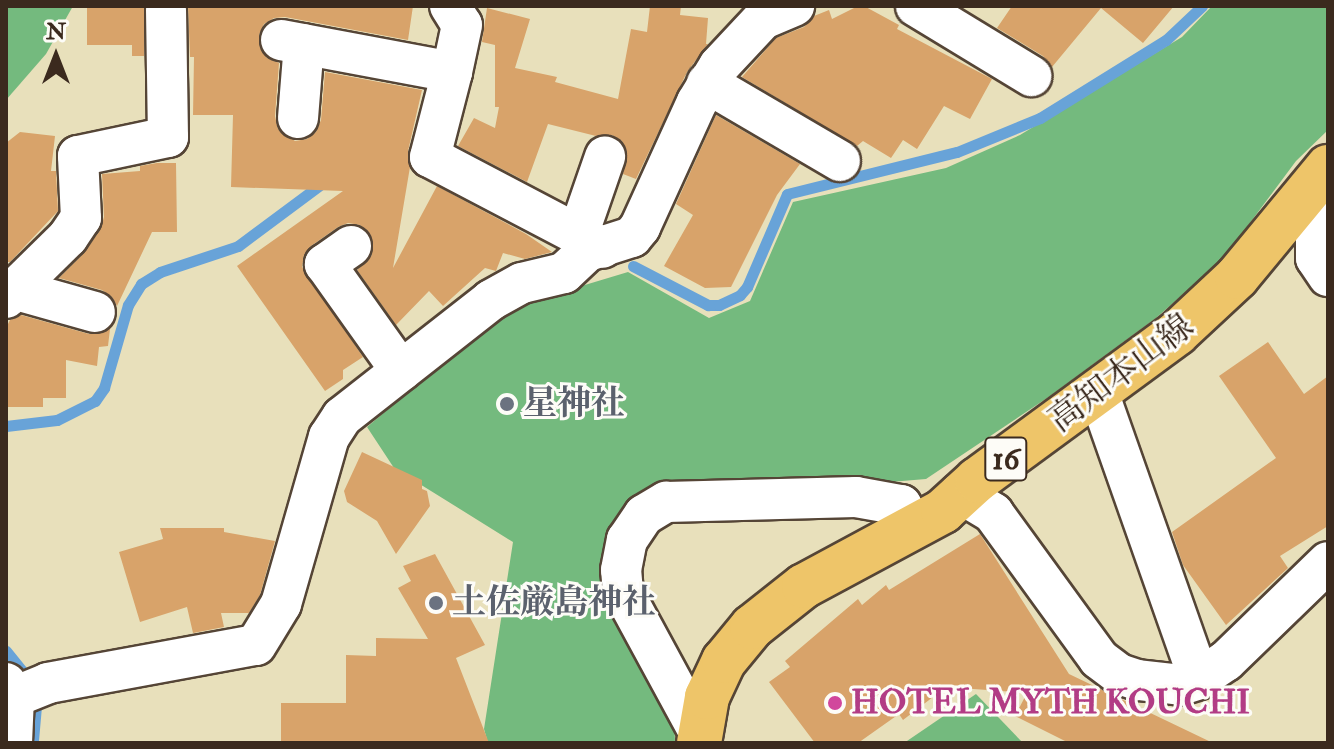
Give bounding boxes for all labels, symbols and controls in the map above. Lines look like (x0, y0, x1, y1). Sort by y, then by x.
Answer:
north arrow (16, 16, 96, 96)
text: N (46, 18, 66, 46)
street label: 高知本山線 (1041, 306, 1201, 440)
place label: 星神社 (523, 384, 625, 424)
marker: 星神社 (498, 395, 516, 413)
road number: 16 (984, 431, 1028, 487)
place label: 土佐厳島神社 (452, 583, 656, 623)
marker: 土佐厳島神社 (427, 594, 445, 612)
place label: HOTEL MYTH KOUCHI (851, 683, 1250, 723)
marker: HOTEL MYTH KOUCHI (826, 694, 844, 712)

